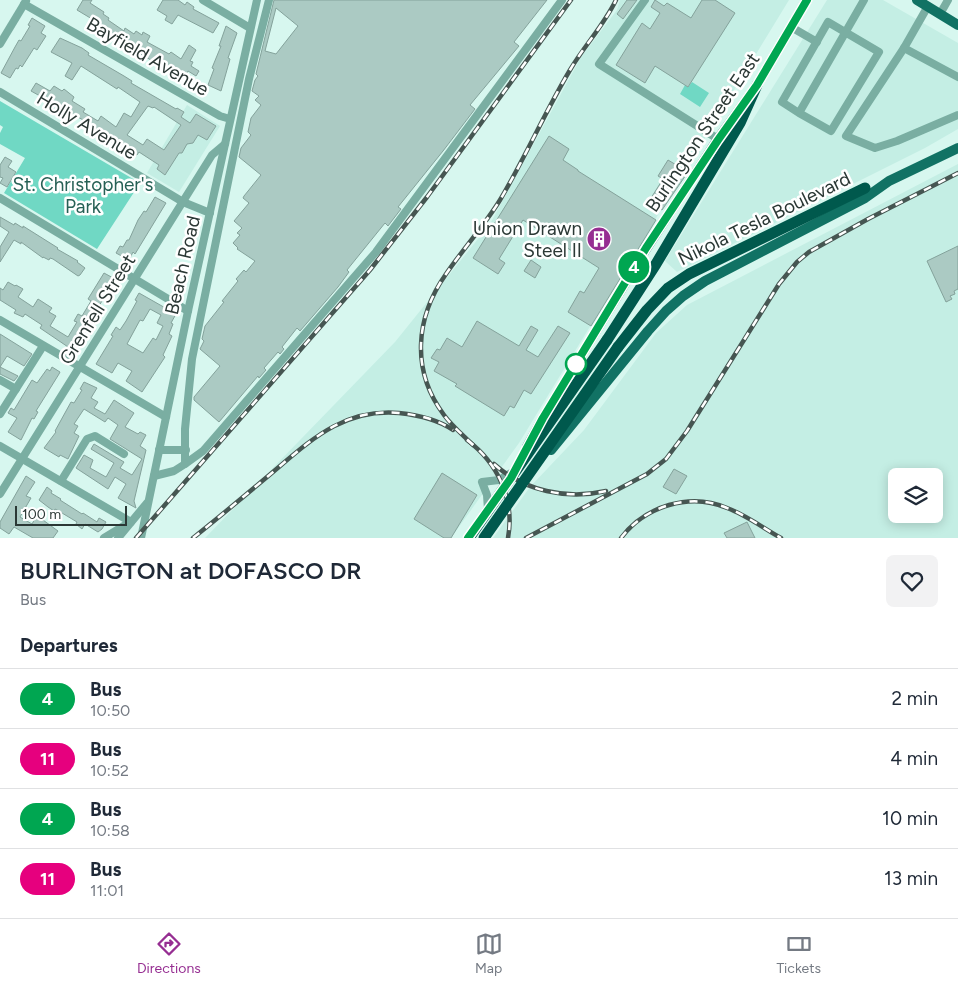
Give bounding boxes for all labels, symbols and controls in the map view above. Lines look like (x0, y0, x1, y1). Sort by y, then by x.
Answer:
street label: Bayfield Avenue (83, 12, 213, 101)
street label: Burlington Street East (641, 48, 764, 216)
street label: Holly Avenue (33, 87, 141, 164)
street label: Nikola Tesla Boulevard (674, 167, 854, 270)
park label: St. Christopher's Park (13, 173, 154, 218)
street label: Beach Road (160, 213, 205, 317)
place label: Union Drawn Steel II (473, 217, 582, 262)
building icon: Union Drawn Steel II (586, 226, 612, 252)
street label: Grenfell Street (54, 250, 140, 369)
line badge: 4 (618, 251, 650, 283)
text: 4 (628, 256, 640, 278)
unlabelled marker (565, 353, 587, 375)
map controls (888, 468, 943, 523)
button: layers (888, 468, 943, 523)
scale bar (15, 503, 128, 526)
text: 100 m (22, 506, 61, 523)
button: heart (886, 555, 938, 607)
text: BURLINGTON at DOFASCO DR (20, 556, 362, 585)
text: Bus (20, 590, 46, 609)
text: Departures (20, 634, 118, 657)
text: Bus (90, 678, 121, 701)
text: 2 min (892, 687, 938, 710)
text: 4 (42, 688, 53, 710)
text: 10:50 (90, 701, 130, 720)
text: Bus (90, 738, 121, 761)
text: 4 min (890, 747, 938, 770)
text: 11 (40, 748, 55, 770)
text: 10:52 (90, 761, 129, 780)
text: Bus (90, 798, 121, 821)
text: 10 min (882, 807, 938, 830)
text: 4 (42, 808, 53, 830)
text: 10:58 (90, 821, 130, 840)
text: Bus (90, 858, 121, 881)
text: 13 min (884, 867, 938, 890)
text: 11 (40, 868, 55, 890)
text: 11:01 (90, 881, 124, 900)
tab: Directions (137, 930, 201, 977)
tab: Map (475, 930, 503, 977)
tab: Tickets (776, 930, 821, 977)

